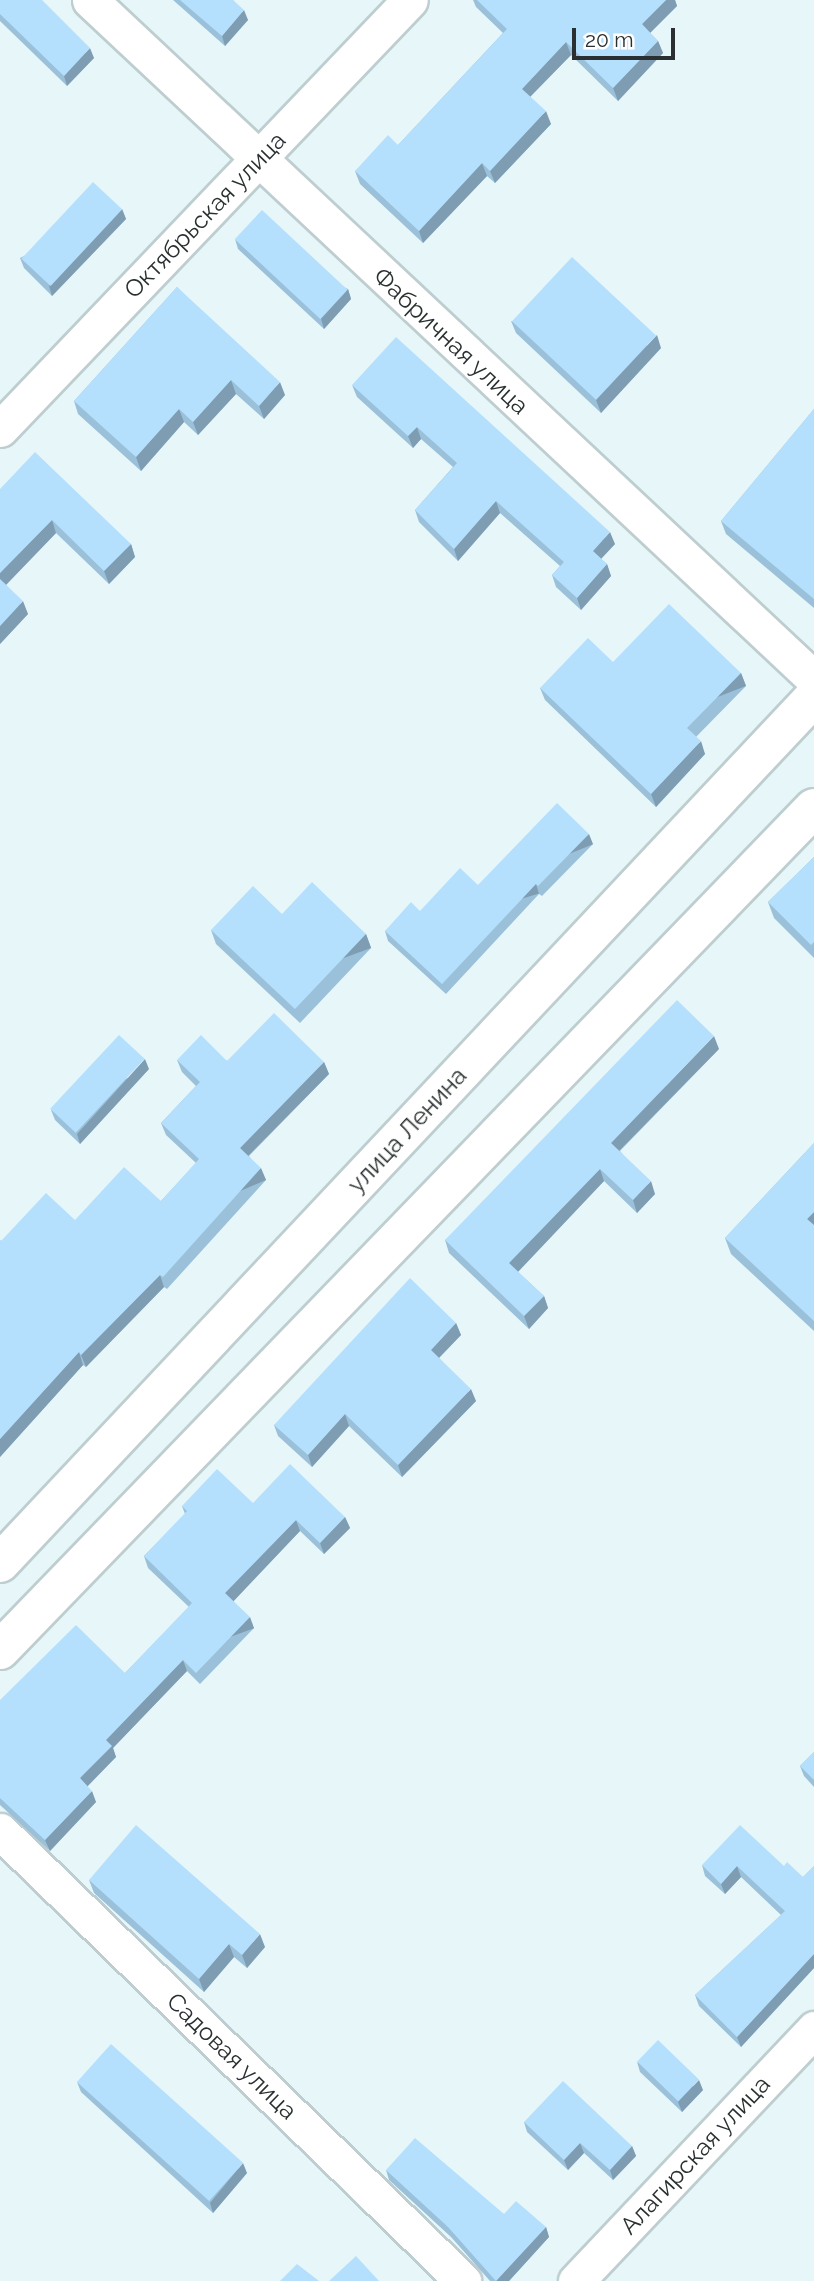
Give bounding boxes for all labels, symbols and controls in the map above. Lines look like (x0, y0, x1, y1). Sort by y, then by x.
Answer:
scale bar (576, 14, 679, 58)
text: 20 m (585, 27, 633, 52)
street label: Октябрьская улица (118, 126, 292, 304)
street label: Фабричная улица (367, 262, 535, 420)
street label: улица Ленина (342, 1061, 472, 1199)
street label: Садовая улица (161, 1987, 303, 2125)
street label: Алагирская улица (614, 2070, 776, 2240)

